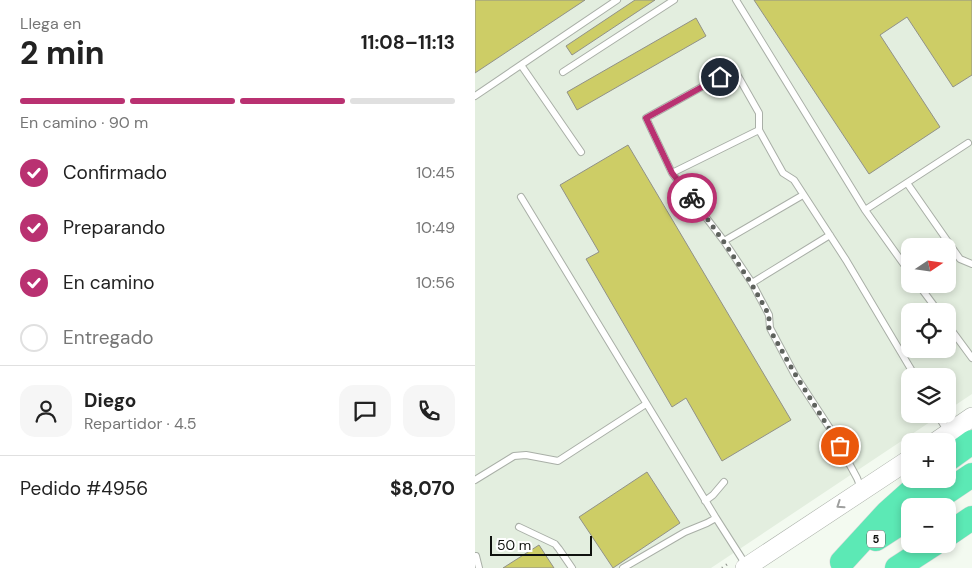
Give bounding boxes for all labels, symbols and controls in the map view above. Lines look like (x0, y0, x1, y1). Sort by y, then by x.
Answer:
text: Llega en (20, 13, 81, 34)
text: 11:08–11:13 (361, 30, 455, 55)
text: 2 min (20, 32, 105, 74)
pin (699, 56, 741, 98)
icon: home (706, 63, 734, 91)
text: En camino · 90 m (20, 112, 148, 133)
icon: check (20, 159, 48, 187)
text: Confirmado (63, 160, 167, 185)
text: 10:45 (416, 162, 455, 183)
courier (667, 173, 717, 223)
icon: bike (678, 184, 706, 212)
icon: check (20, 214, 48, 242)
text: Preparando (63, 215, 165, 240)
text: 10:49 (416, 217, 455, 238)
north arrow (901, 238, 956, 292)
map controls (901, 238, 956, 553)
icon: check (20, 269, 48, 297)
text: En camino (63, 270, 155, 295)
text: 10:56 (416, 272, 455, 293)
button: locate (901, 303, 956, 358)
text: Entregado (63, 325, 154, 350)
button: layers (901, 368, 956, 423)
button: person (20, 385, 72, 437)
button: chat (339, 385, 391, 437)
button: phone (403, 385, 455, 437)
text: Diego (84, 388, 136, 413)
text: Repartidor · 4.5 (84, 413, 197, 434)
pin (819, 425, 861, 467)
icon: bag (826, 432, 854, 460)
button: + (901, 433, 956, 488)
text: Pedido #4956 (20, 476, 148, 501)
text: $8,070 (390, 476, 455, 501)
button: − (901, 498, 956, 553)
one-way arrow (836, 499, 846, 508)
road number: 5 (867, 530, 885, 548)
scale bar (490, 533, 593, 556)
text: 50 m (497, 536, 531, 554)

